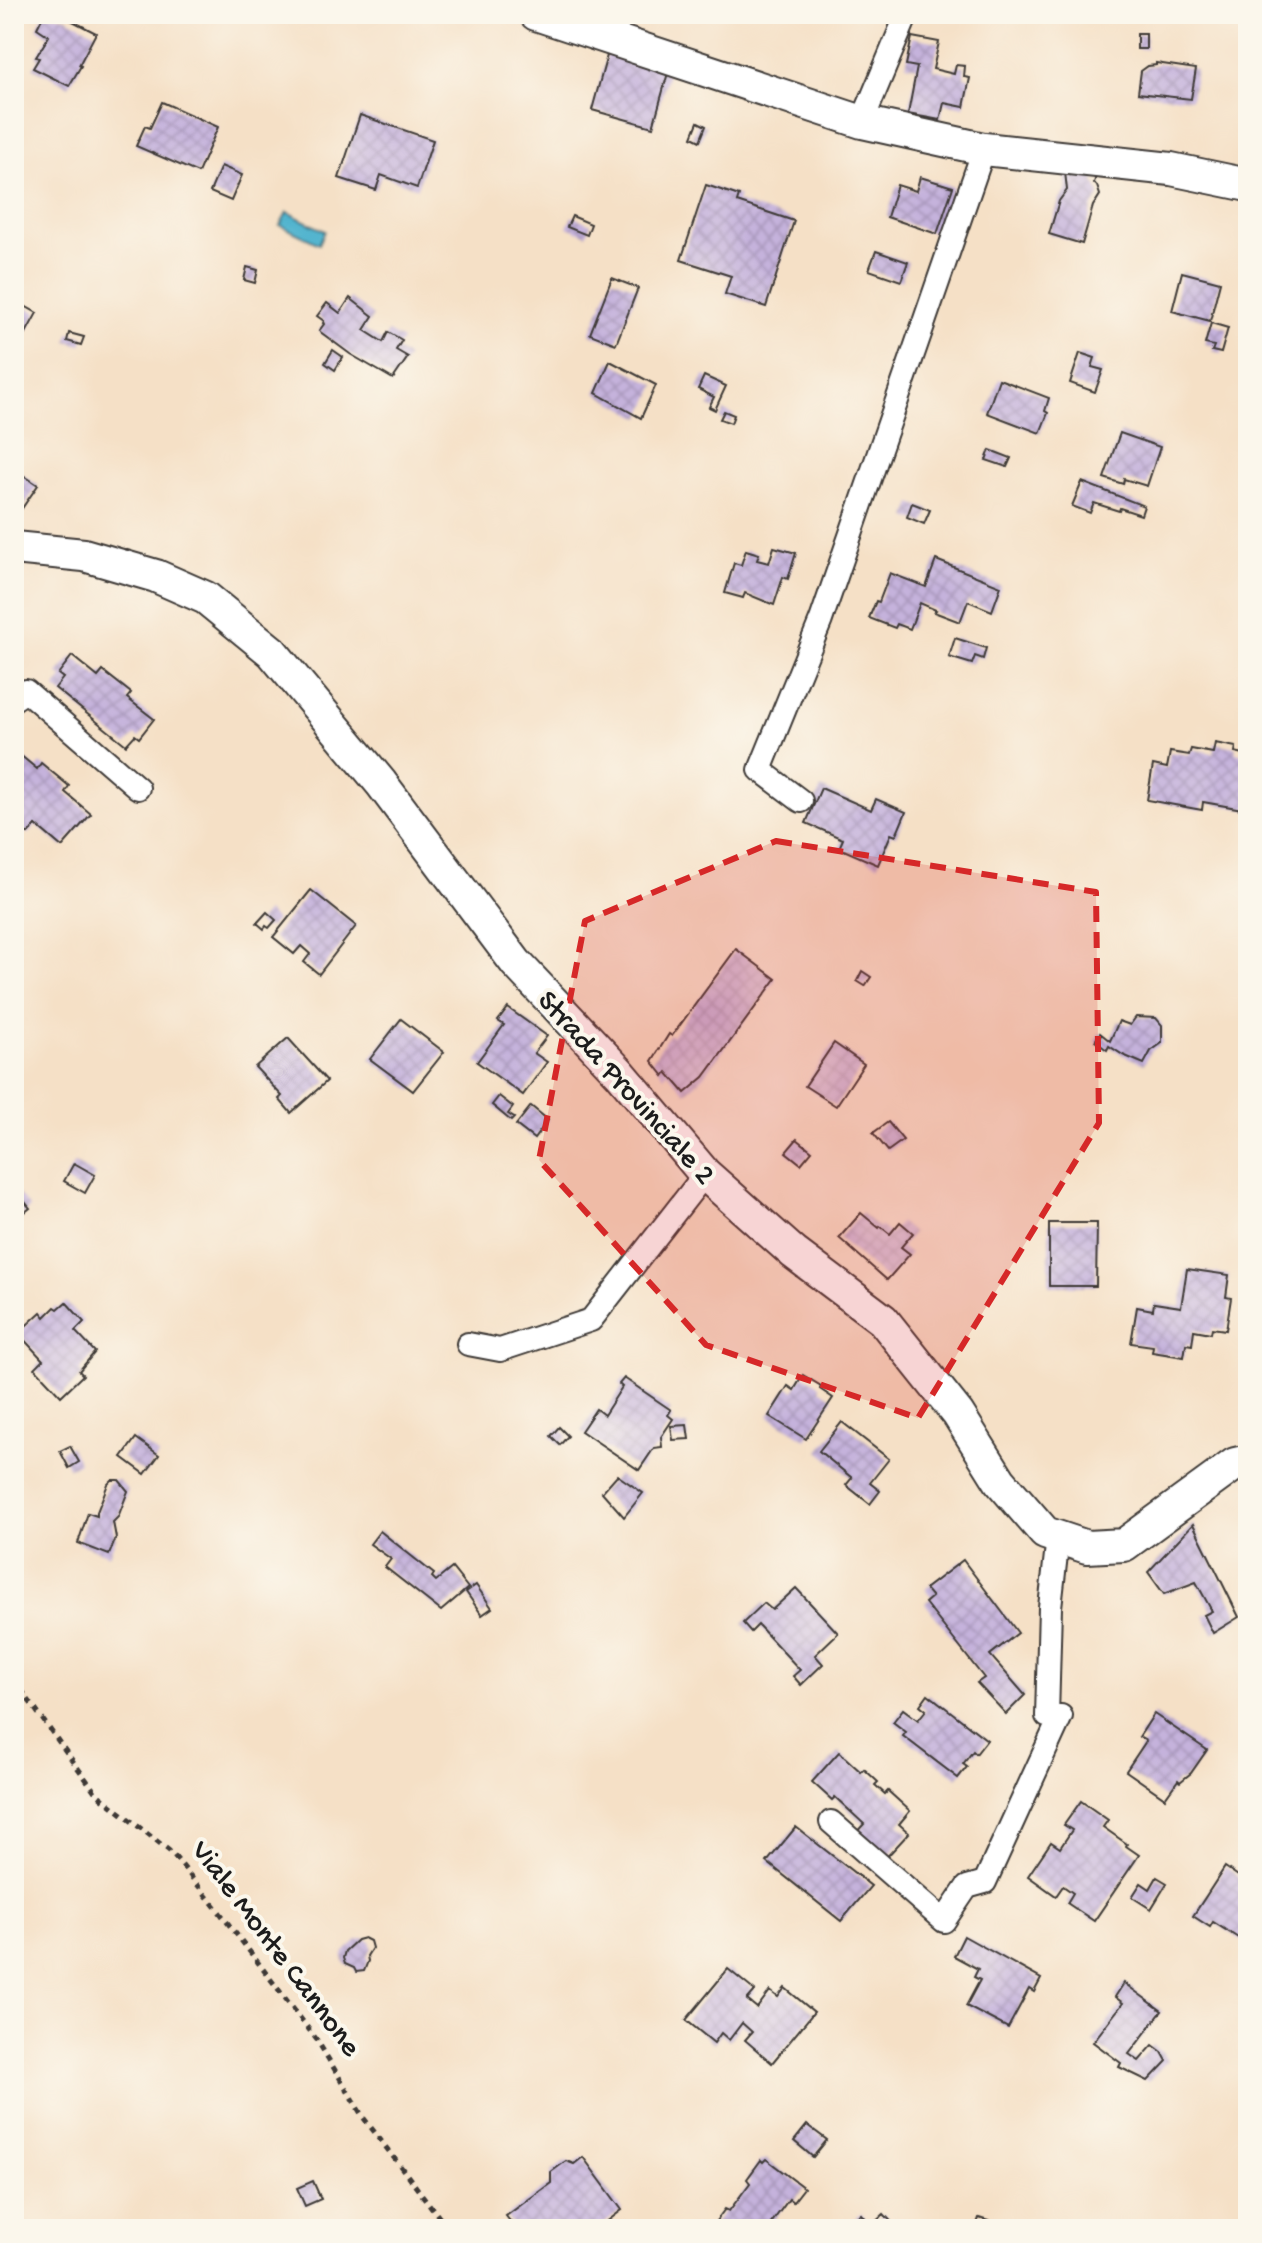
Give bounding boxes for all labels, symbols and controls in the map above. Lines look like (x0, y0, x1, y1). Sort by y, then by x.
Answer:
street label: Strada Provinciale 2 (528, 985, 721, 1193)
street label: Viale Monte Cannone (181, 1834, 367, 2065)

